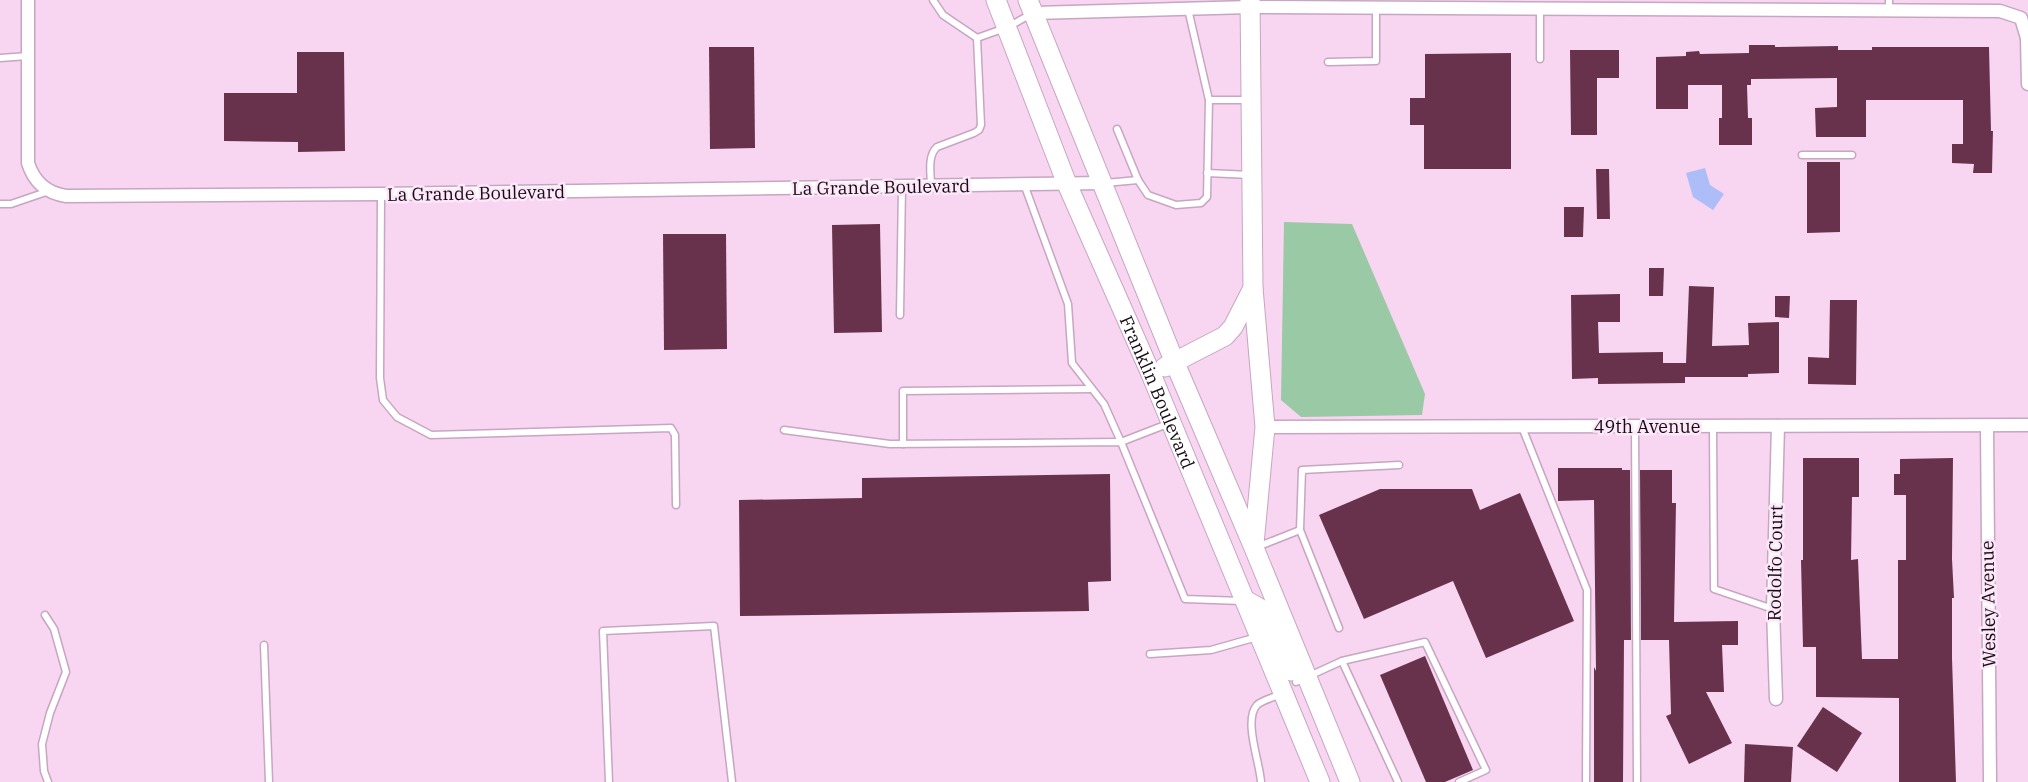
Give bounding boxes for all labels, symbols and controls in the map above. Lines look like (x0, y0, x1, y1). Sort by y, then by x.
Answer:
street label: La Grande Boulevard (792, 174, 970, 200)
street label: La Grande Boulevard (387, 180, 565, 206)
street label: Franklin Boulevard (1115, 312, 1200, 472)
street label: 49th Avenue (1594, 415, 1700, 438)
street label: Rodolfo Court (1762, 505, 1788, 621)
street label: Wesley Avenue (1975, 540, 2001, 668)

